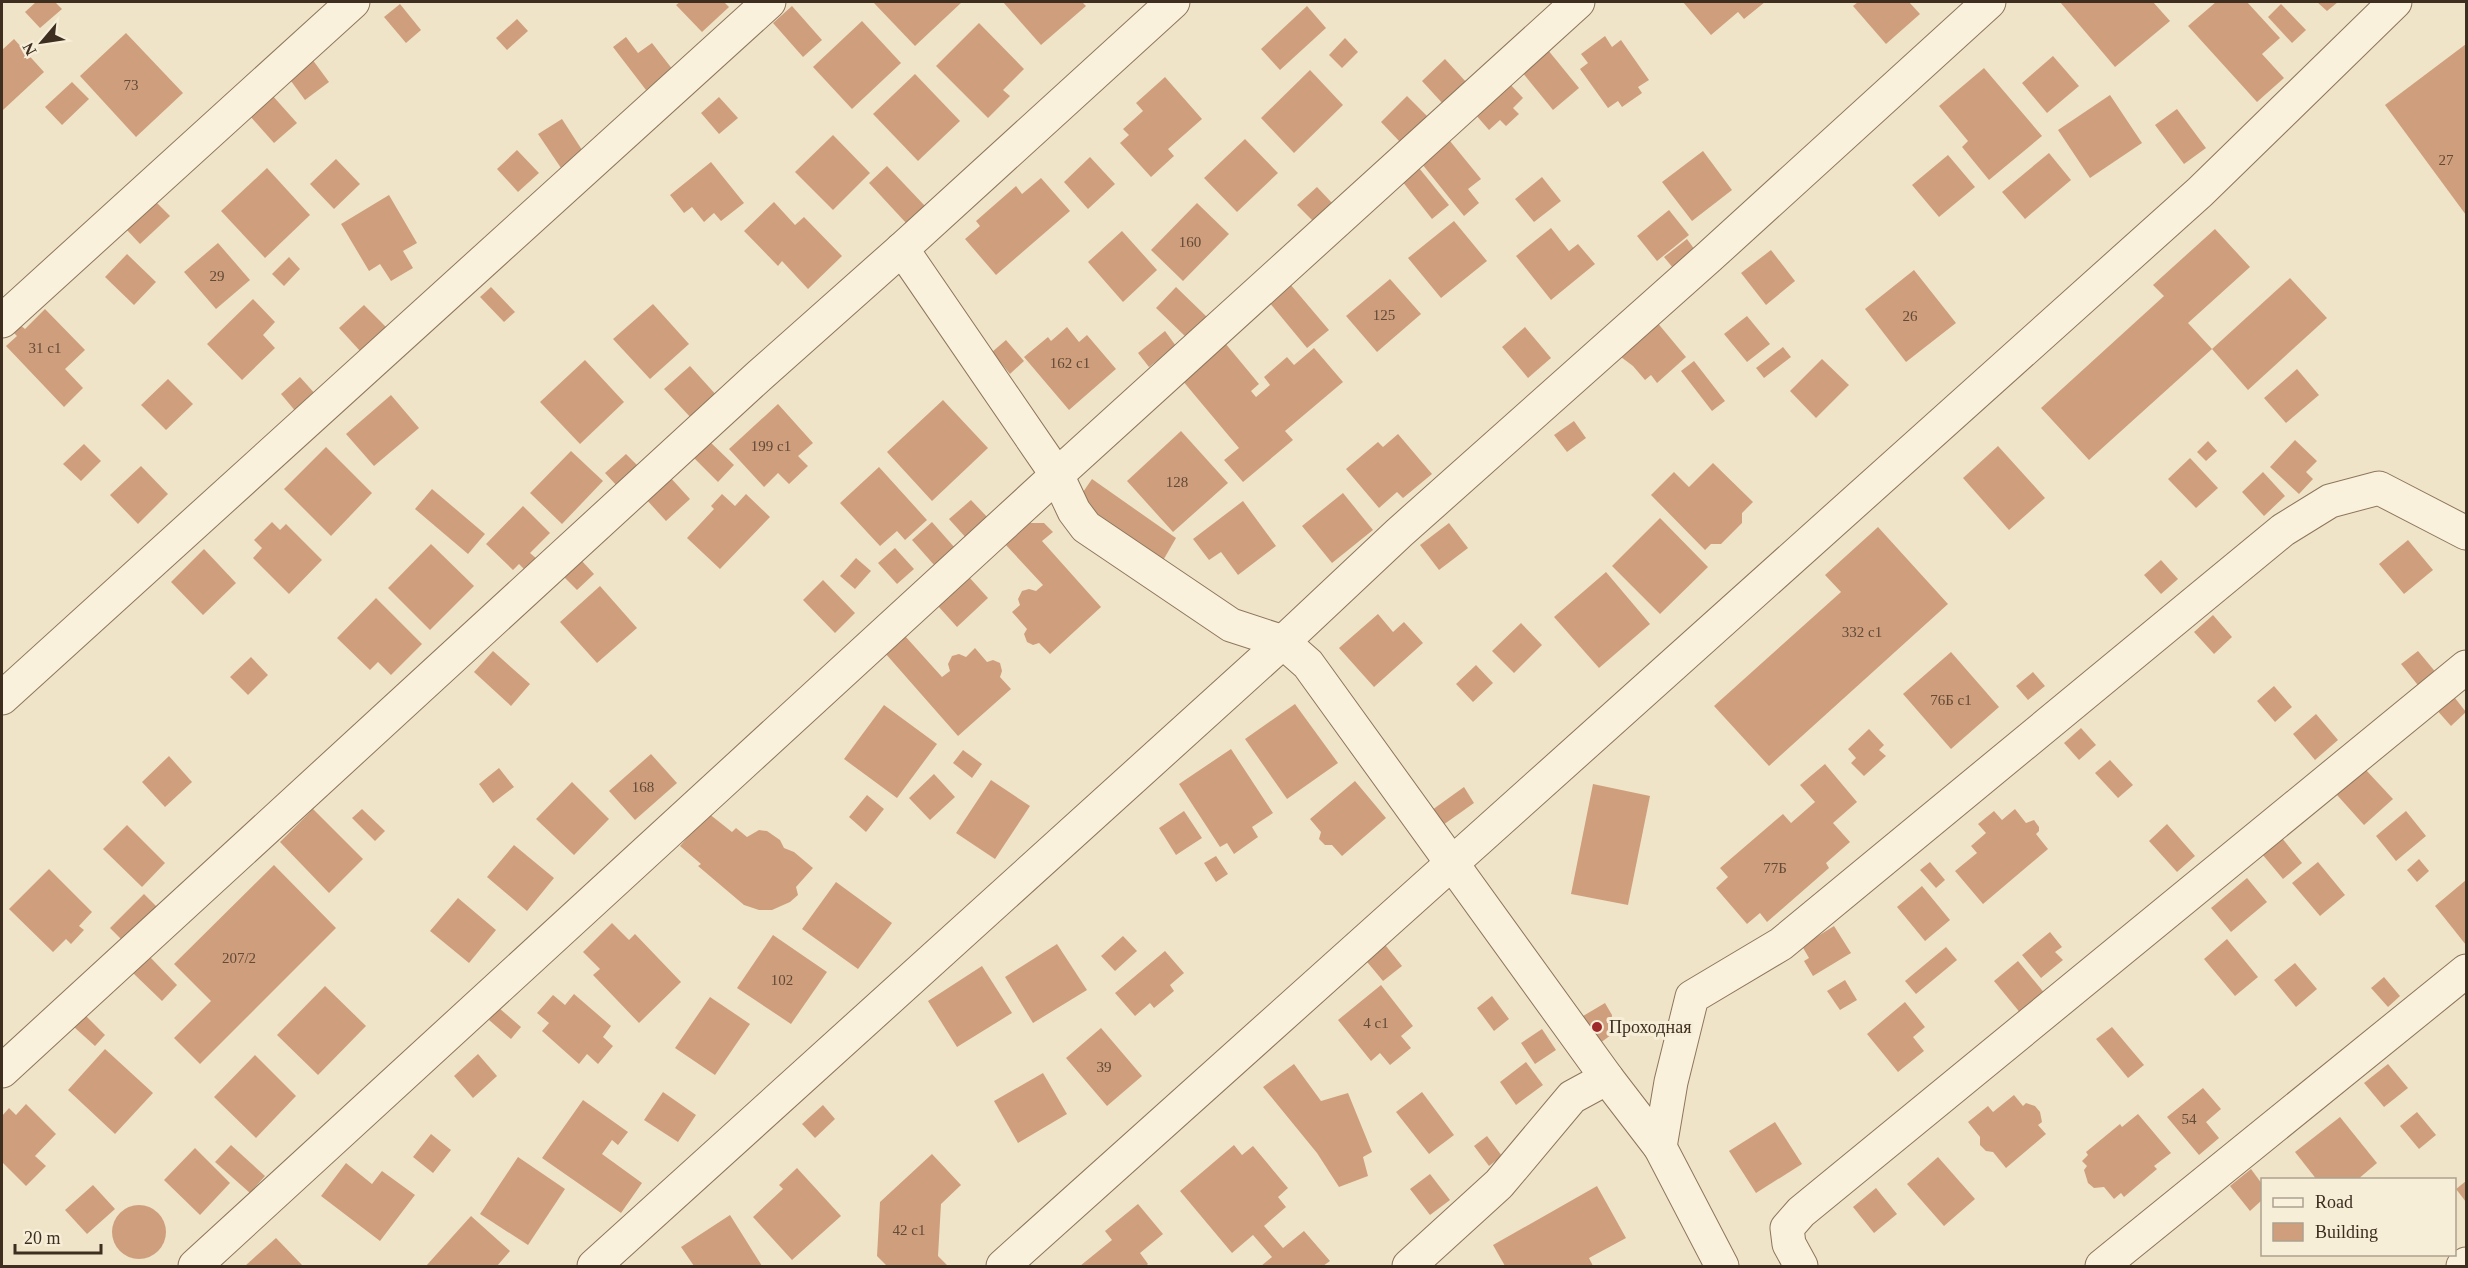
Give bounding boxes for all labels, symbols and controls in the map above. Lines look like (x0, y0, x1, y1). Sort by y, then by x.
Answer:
north arrow (12, 12, 72, 72)
text: N (19, 39, 40, 58)
house number: 73 (124, 77, 139, 93)
house number: 27 (2439, 152, 2454, 168)
house number: 160 (1179, 234, 1201, 250)
house number: 29 (210, 268, 225, 284)
house number: 125 (1373, 307, 1395, 323)
house number: 26 (1903, 308, 1918, 324)
house number: 31 с1 (29, 340, 61, 356)
house number: 162 с1 (1050, 355, 1090, 371)
house number: 199 с1 (751, 438, 791, 454)
house number: 128 (1166, 474, 1188, 490)
house number: 332 с1 (1842, 624, 1882, 640)
house number: 76Б с1 (1930, 692, 1972, 708)
house number: 168 (632, 779, 654, 795)
house number: 77Б (1763, 860, 1787, 876)
house number: 207/2 (222, 950, 256, 966)
house number: 102 (771, 972, 793, 988)
house number: 4 с1 (1363, 1015, 1389, 1031)
place label: Проходная (1609, 1017, 1691, 1037)
marker: Проходная (1590, 1020, 1604, 1034)
house number: 39 (1097, 1059, 1112, 1075)
house number: 54 (2182, 1111, 2197, 1127)
legend (2261, 1178, 2456, 1256)
text: Road (2315, 1192, 2353, 1212)
scale bar (15, 1217, 100, 1255)
house number: 42 с1 (893, 1222, 925, 1238)
text: Building (2315, 1222, 2378, 1242)
text: 20 m (24, 1228, 61, 1248)

